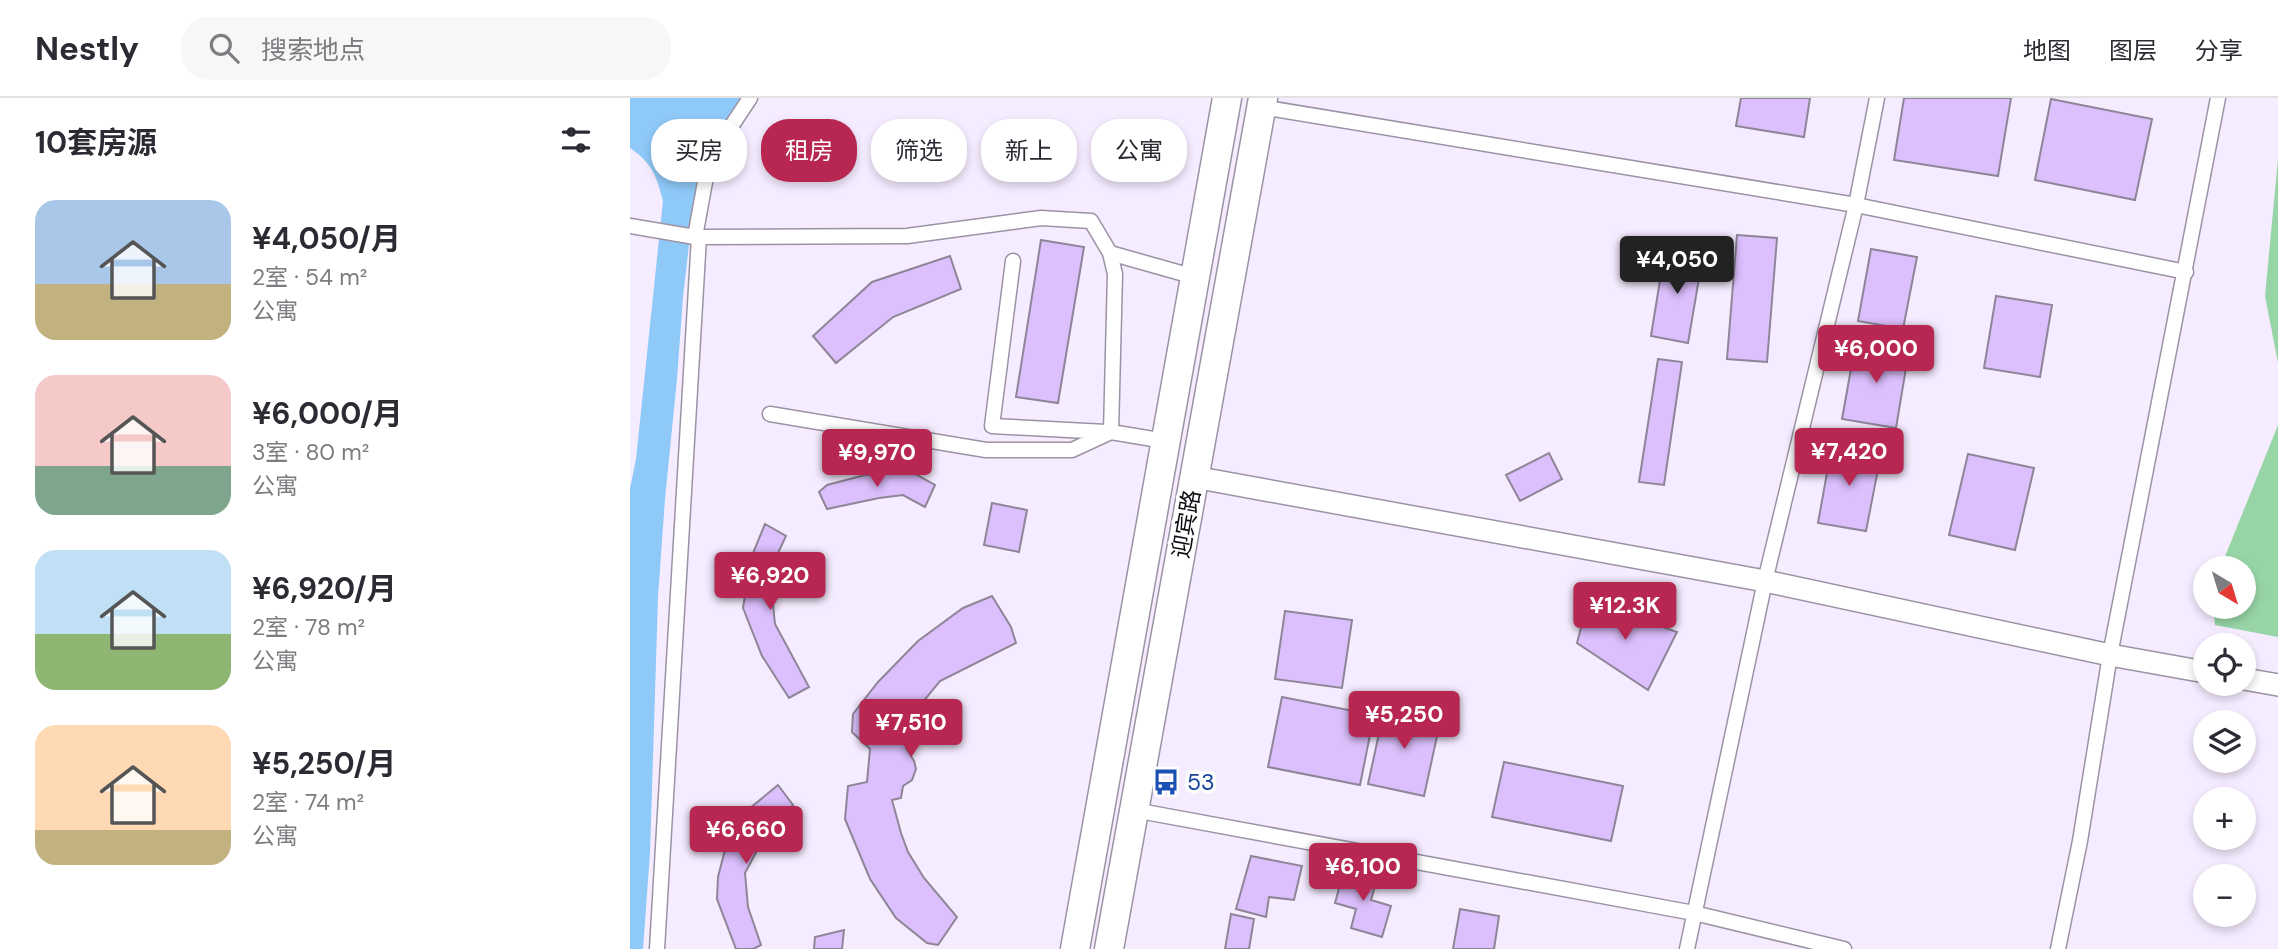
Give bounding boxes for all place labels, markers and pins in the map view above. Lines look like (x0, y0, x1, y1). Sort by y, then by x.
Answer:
pin: ¥4,050 (1620, 236, 1734, 296)
pin: ¥6,000 (1819, 326, 1933, 385)
pin: ¥7,420 (1792, 428, 1906, 488)
pin: ¥9,970 (820, 430, 934, 489)
pin: ¥6,920 (713, 552, 827, 612)
pin: ¥12.3K (1568, 582, 1682, 642)
pin: ¥5,250 (1347, 692, 1461, 751)
pin: ¥7,510 (854, 700, 968, 759)
bus stop icon: 53 (1151, 767, 1181, 797)
place label: 53 (1187, 767, 1215, 797)
pin: ¥6,660 (689, 806, 803, 866)
pin: ¥6,100 (1306, 844, 1420, 903)

